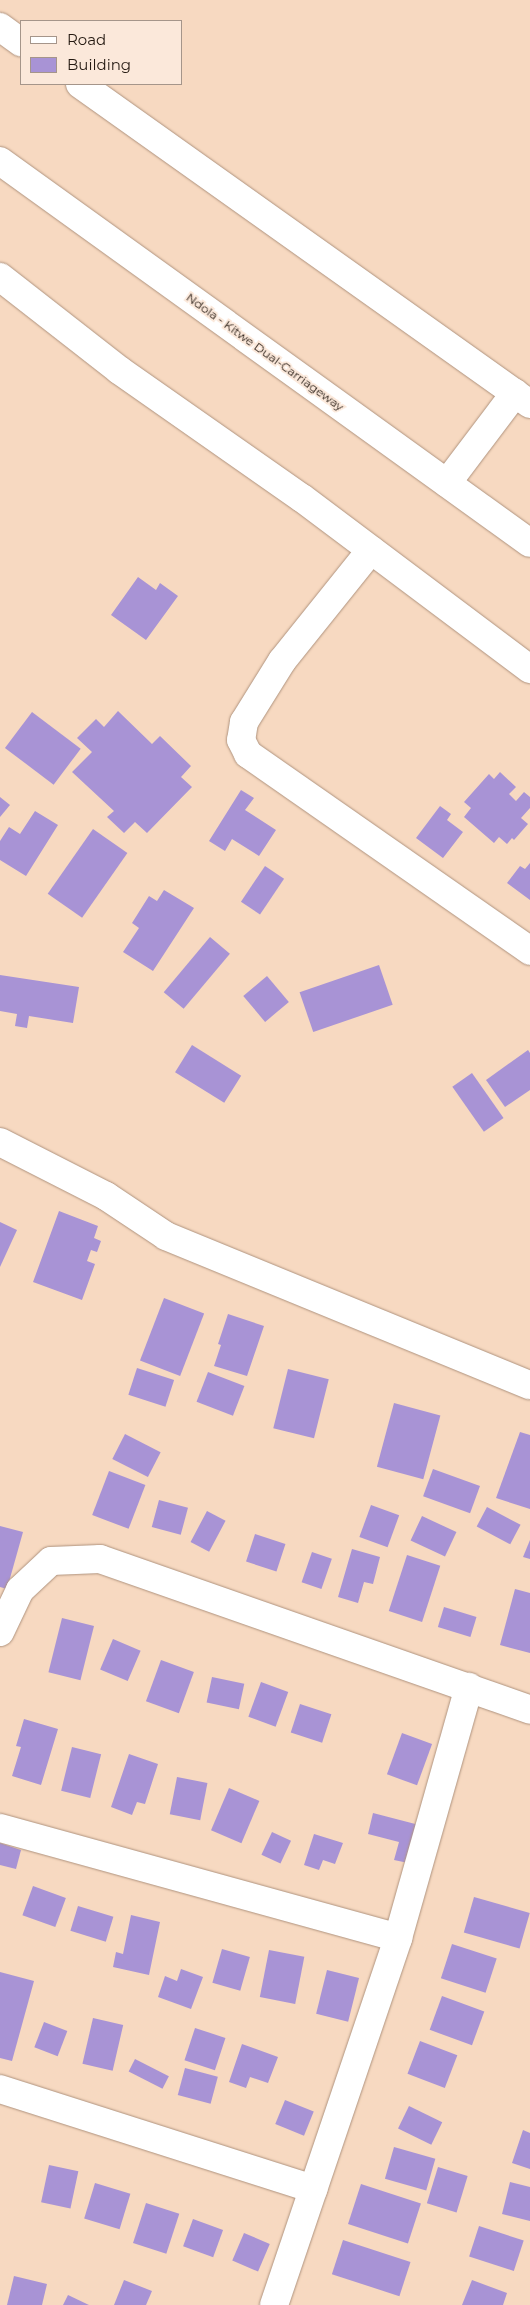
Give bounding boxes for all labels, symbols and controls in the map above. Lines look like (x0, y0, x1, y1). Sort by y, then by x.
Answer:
legend (20, 20, 182, 85)
text: Road (67, 30, 106, 49)
text: Building (67, 55, 131, 74)
street label: Ndola - Kitwe Dual-Carriageway (184, 290, 346, 414)

